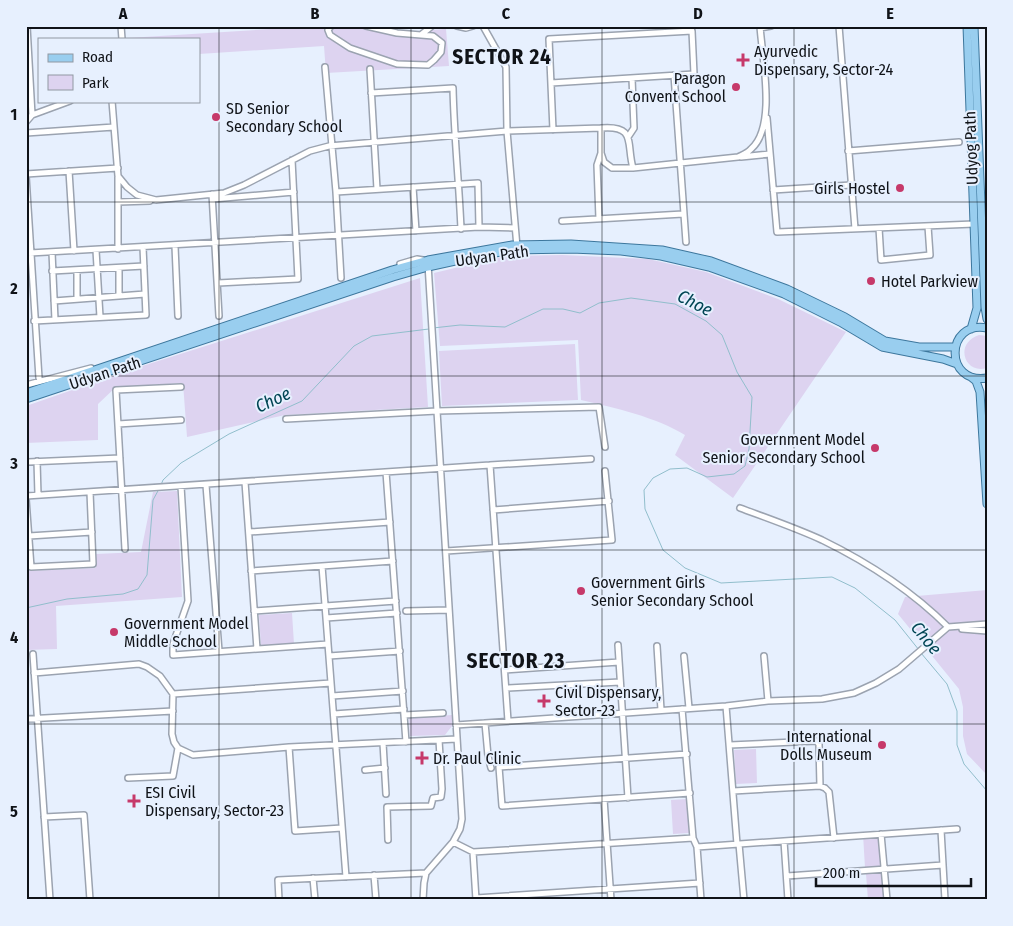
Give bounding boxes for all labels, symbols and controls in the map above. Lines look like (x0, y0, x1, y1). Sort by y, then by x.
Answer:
text: A (118, 4, 128, 23)
text: B (311, 4, 320, 23)
text: C (502, 4, 511, 23)
text: D (693, 4, 703, 23)
text: E (886, 4, 894, 23)
legend (38, 38, 200, 102)
place label: Ayurvedic Dispensary, Sector-24 (754, 42, 894, 79)
district label: SECTOR 24 (452, 44, 552, 70)
text: Road (82, 48, 113, 66)
marker: Ayurvedic Dispensary, Sector-24 (736, 53, 750, 67)
place label: Paragon Convent School (625, 69, 726, 106)
text: Park (82, 74, 109, 92)
marker: Paragon Convent School (730, 81, 742, 93)
place label: SD Senior Secondary School (226, 99, 342, 136)
text: 1 (11, 105, 17, 124)
marker: SD Senior Secondary School (210, 111, 222, 123)
street label: Udyog Path (960, 111, 982, 185)
place label: Girls Hostel (814, 179, 890, 198)
marker: Girls Hostel (894, 182, 906, 194)
street label: Udyan Path (454, 241, 530, 271)
place label: Hotel Parkview (881, 272, 978, 291)
marker: Hotel Parkview (865, 275, 877, 287)
text: 2 (9, 279, 18, 298)
water label: Choe (674, 285, 717, 321)
street label: Udyan Path (67, 353, 143, 393)
water label: Choe (252, 382, 295, 418)
place label: Government Model Senior Secondary School (703, 430, 865, 467)
marker: Government Model Senior Secondary School (869, 442, 881, 454)
text: 3 (9, 454, 18, 473)
place label: Government Girls Senior Secondary School (591, 573, 753, 610)
marker: Government Girls Senior Secondary School (575, 585, 587, 597)
place label: Government Model Middle School (124, 614, 249, 651)
water label: Choe (906, 617, 946, 659)
marker: Government Model Middle School (108, 626, 120, 638)
text: 4 (10, 628, 18, 647)
district label: SECTOR 23 (467, 648, 565, 674)
place label: Civil Dispensary, Sector-23 (555, 683, 661, 720)
marker: Civil Dispensary, Sector-23 (537, 694, 551, 708)
place label: International Dolls Museum (780, 727, 872, 764)
marker: International Dolls Museum (876, 739, 888, 751)
place label: Dr. Paul Clinic (433, 749, 521, 768)
marker: Dr. Paul Clinic (415, 751, 429, 765)
place label: ESI Civil Dispensary, Sector-23 (145, 783, 284, 820)
marker: ESI Civil Dispensary, Sector-23 (127, 794, 141, 808)
text: 5 (10, 802, 18, 821)
scale bar (816, 856, 970, 888)
text: 200 m (823, 864, 860, 882)

